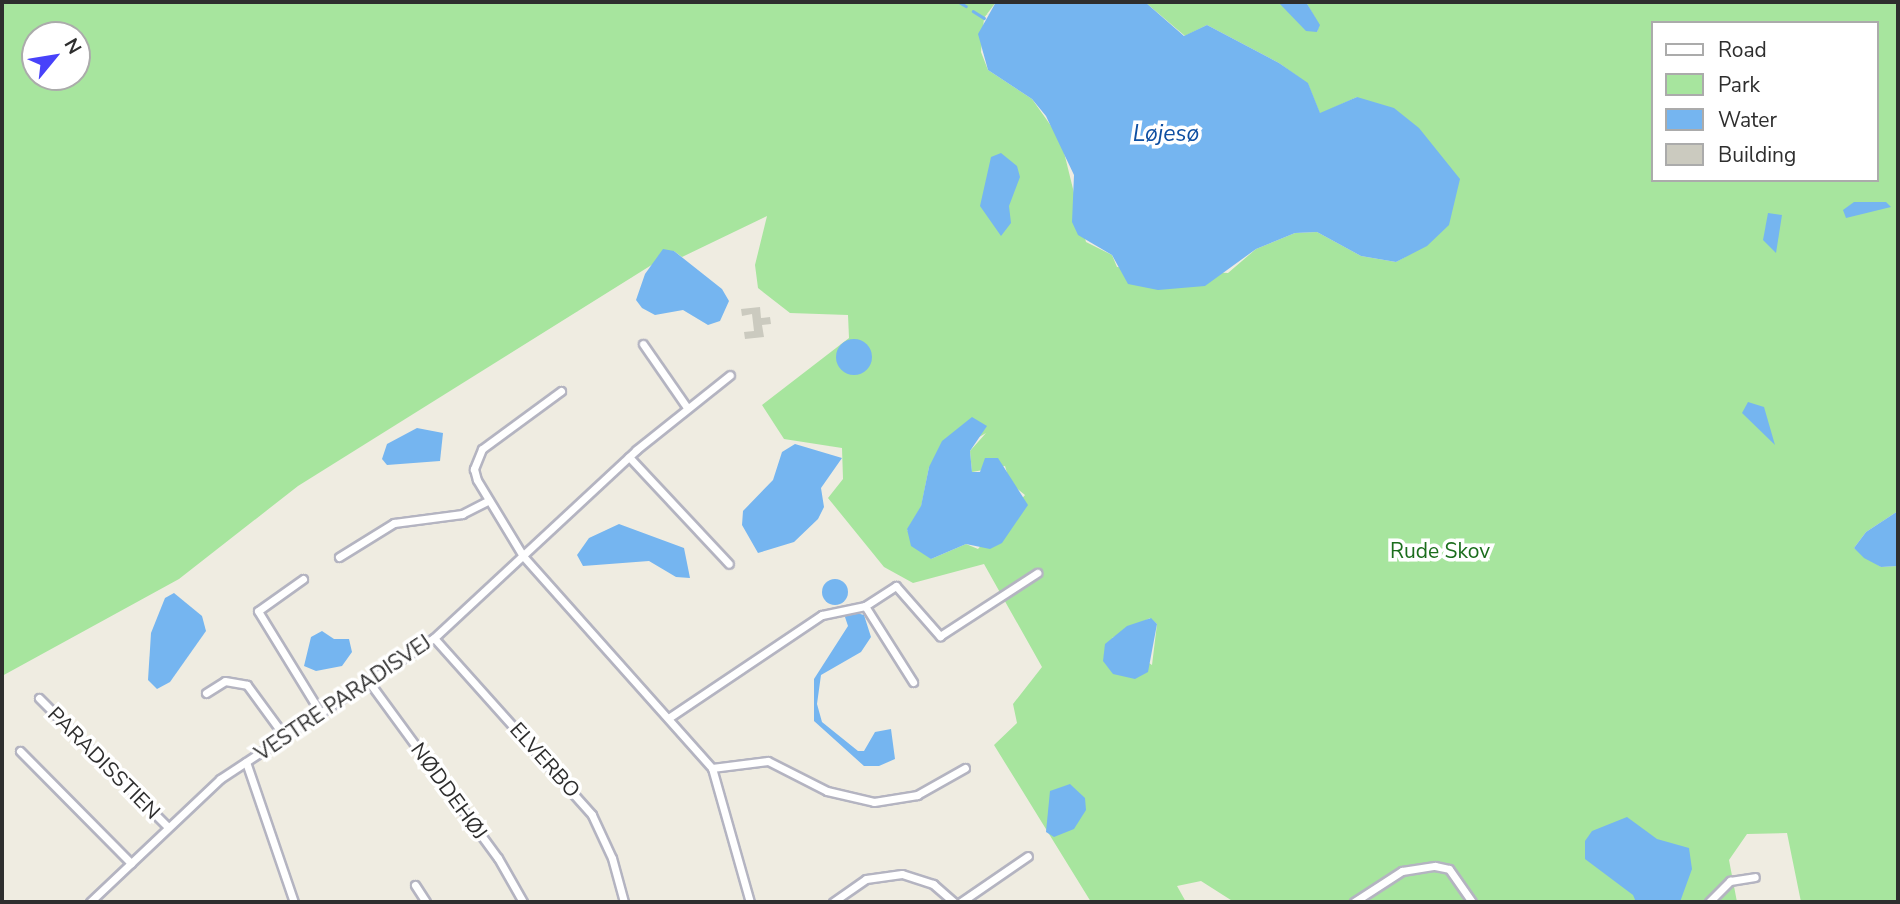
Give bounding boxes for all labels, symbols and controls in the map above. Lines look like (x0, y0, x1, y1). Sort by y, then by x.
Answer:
north arrow (21, 21, 91, 91)
legend (1652, 21, 1879, 182)
text: N (58, 34, 87, 59)
text: Road (1718, 36, 1767, 64)
text: Park (1718, 71, 1760, 99)
text: Water (1718, 106, 1777, 134)
water label: Løjesø (1133, 120, 1199, 148)
text: Building (1718, 141, 1796, 169)
park label: Rude Skov (1390, 538, 1490, 564)
street label: VESTRE PARADISVEJ (250, 630, 436, 766)
street label: PARADISSTIEN (43, 702, 165, 824)
street label: ELVERBO (505, 717, 585, 803)
street label: NØDDEHØJ (406, 738, 492, 844)

